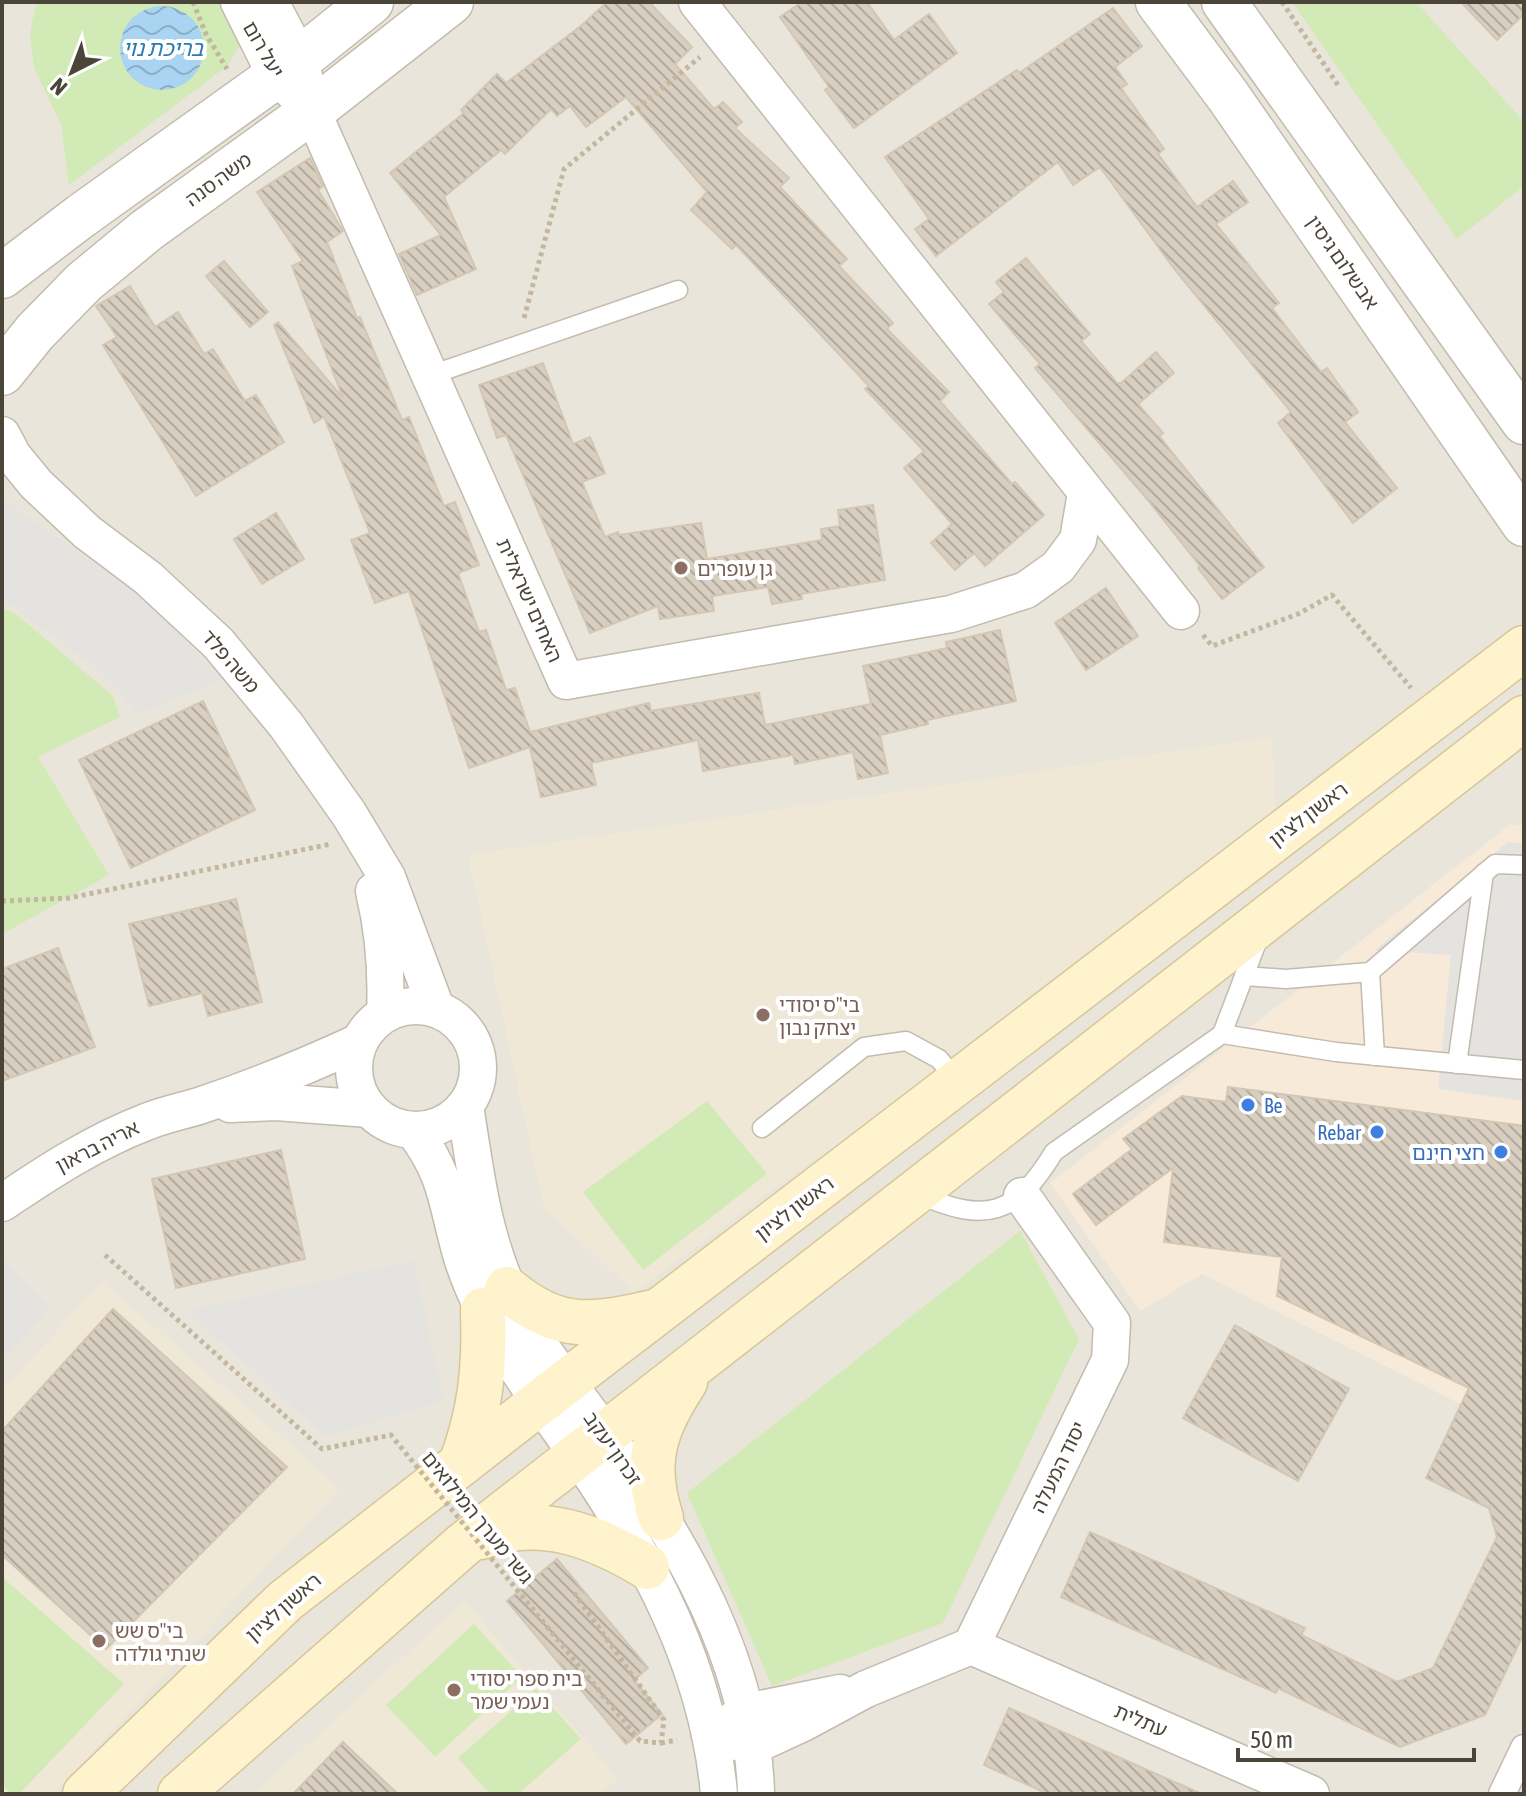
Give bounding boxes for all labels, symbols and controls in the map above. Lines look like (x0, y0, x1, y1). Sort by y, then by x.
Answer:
street label: יעל רום (239, 17, 289, 81)
north arrow (32, 32, 112, 112)
water label: בריכת נוי (123, 35, 204, 61)
text: N (45, 73, 72, 101)
street label: משה סנה (180, 147, 256, 211)
street label: אבשלום גיסין (1302, 211, 1384, 313)
street label: האחים ישראלית (492, 535, 568, 665)
place label: גן עופרים (697, 557, 773, 580)
marker: גן עופרים (672, 559, 690, 577)
street label: משה פלד (197, 625, 265, 697)
street label: ראשון לציון (1264, 777, 1352, 851)
place label: בי"ס יסודי יצחק נבון (779, 993, 860, 1039)
marker: בי"ס יסודי יצחק נבון (754, 1006, 772, 1024)
place label: Be (1264, 1094, 1283, 1117)
marker: Be (1239, 1096, 1257, 1114)
street label: אריה בראון (51, 1115, 143, 1177)
place label: Rebar (1317, 1121, 1362, 1144)
marker: Rebar (1368, 1123, 1386, 1141)
place label: חצי חינם (1412, 1141, 1485, 1164)
marker: חצי חינם (1492, 1143, 1510, 1161)
street label: ראשון לציון (750, 1171, 838, 1245)
street label: זכרון יעקב (579, 1407, 647, 1489)
street label: יסוד המעלה (1026, 1418, 1090, 1516)
street label: גשר מערך המילואים (418, 1446, 539, 1588)
street label: ראשון לציון (241, 1568, 325, 1646)
place label: בי"ס שש שנתי גולדה (115, 1619, 206, 1665)
marker: בי"ס שש שנתי גולדה (90, 1632, 108, 1650)
place label: בית ספר יסודי נעמי שמר (470, 1667, 583, 1713)
marker: בית ספר יסודי נעמי שמר (445, 1681, 463, 1699)
street label: עתלית (1111, 1699, 1171, 1741)
scale bar (1238, 1712, 1474, 1762)
text: 50 m (1250, 1726, 1293, 1753)

